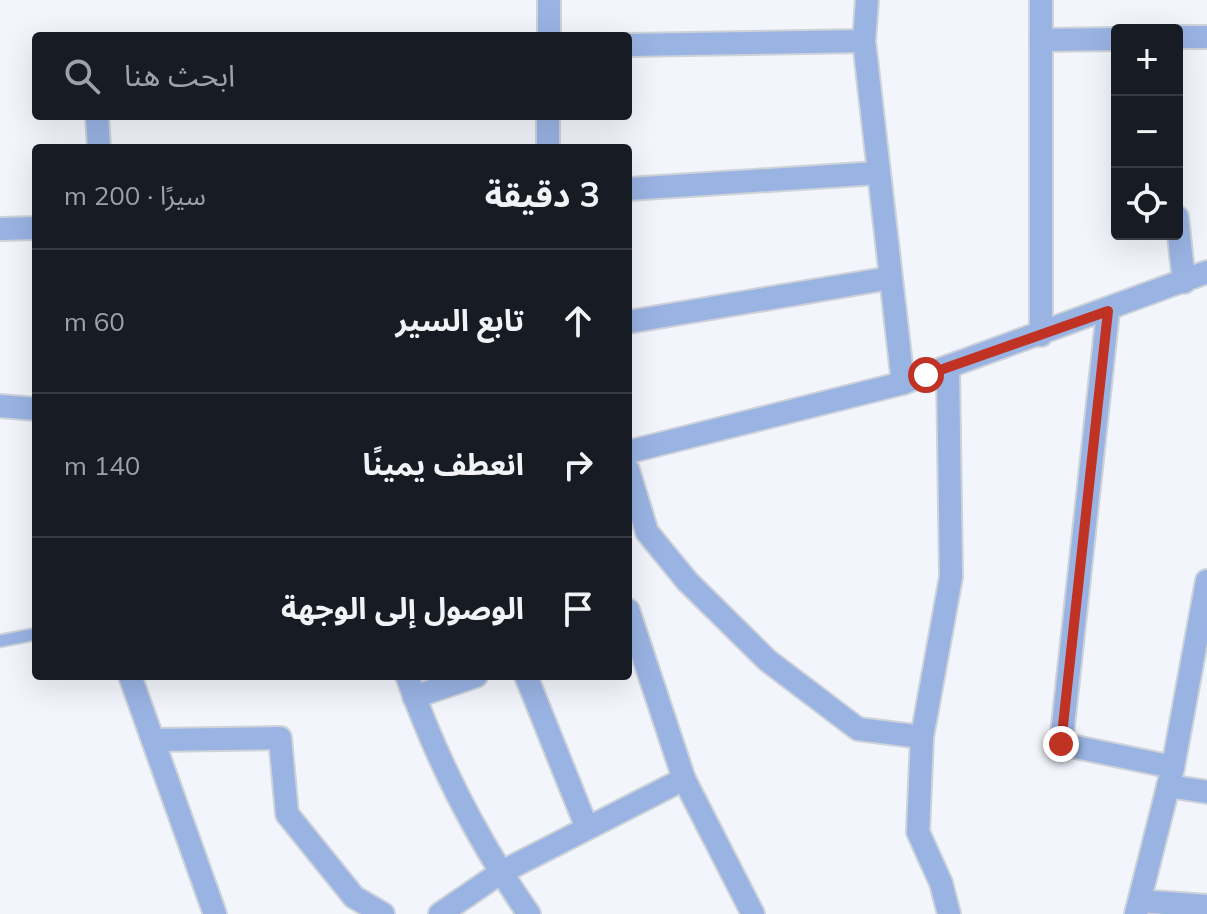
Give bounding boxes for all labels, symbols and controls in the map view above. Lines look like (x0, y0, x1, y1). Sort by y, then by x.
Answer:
map controls (1111, 24, 1183, 240)
button: + (1111, 24, 1183, 96)
search box (32, 32, 632, 120)
icon: search (60, 54, 104, 98)
text: ابحث هنا (124, 56, 235, 94)
button: − (1111, 96, 1183, 168)
button: locate (1111, 168, 1183, 240)
text: 3 دقيقة (485, 173, 600, 216)
text: سيرًا · 200 m (64, 179, 206, 212)
icon: ahead (556, 299, 600, 343)
text: تابع السير (395, 301, 524, 339)
text: 60 m (64, 305, 125, 338)
route start (908, 357, 944, 393)
icon: right (556, 443, 600, 487)
text: انعطف يمينًا (362, 445, 524, 483)
text: 140 m (64, 449, 140, 482)
icon: arrive (556, 587, 600, 631)
text: الوصول إلى الوجهة (281, 589, 524, 627)
route end (1043, 726, 1079, 762)

